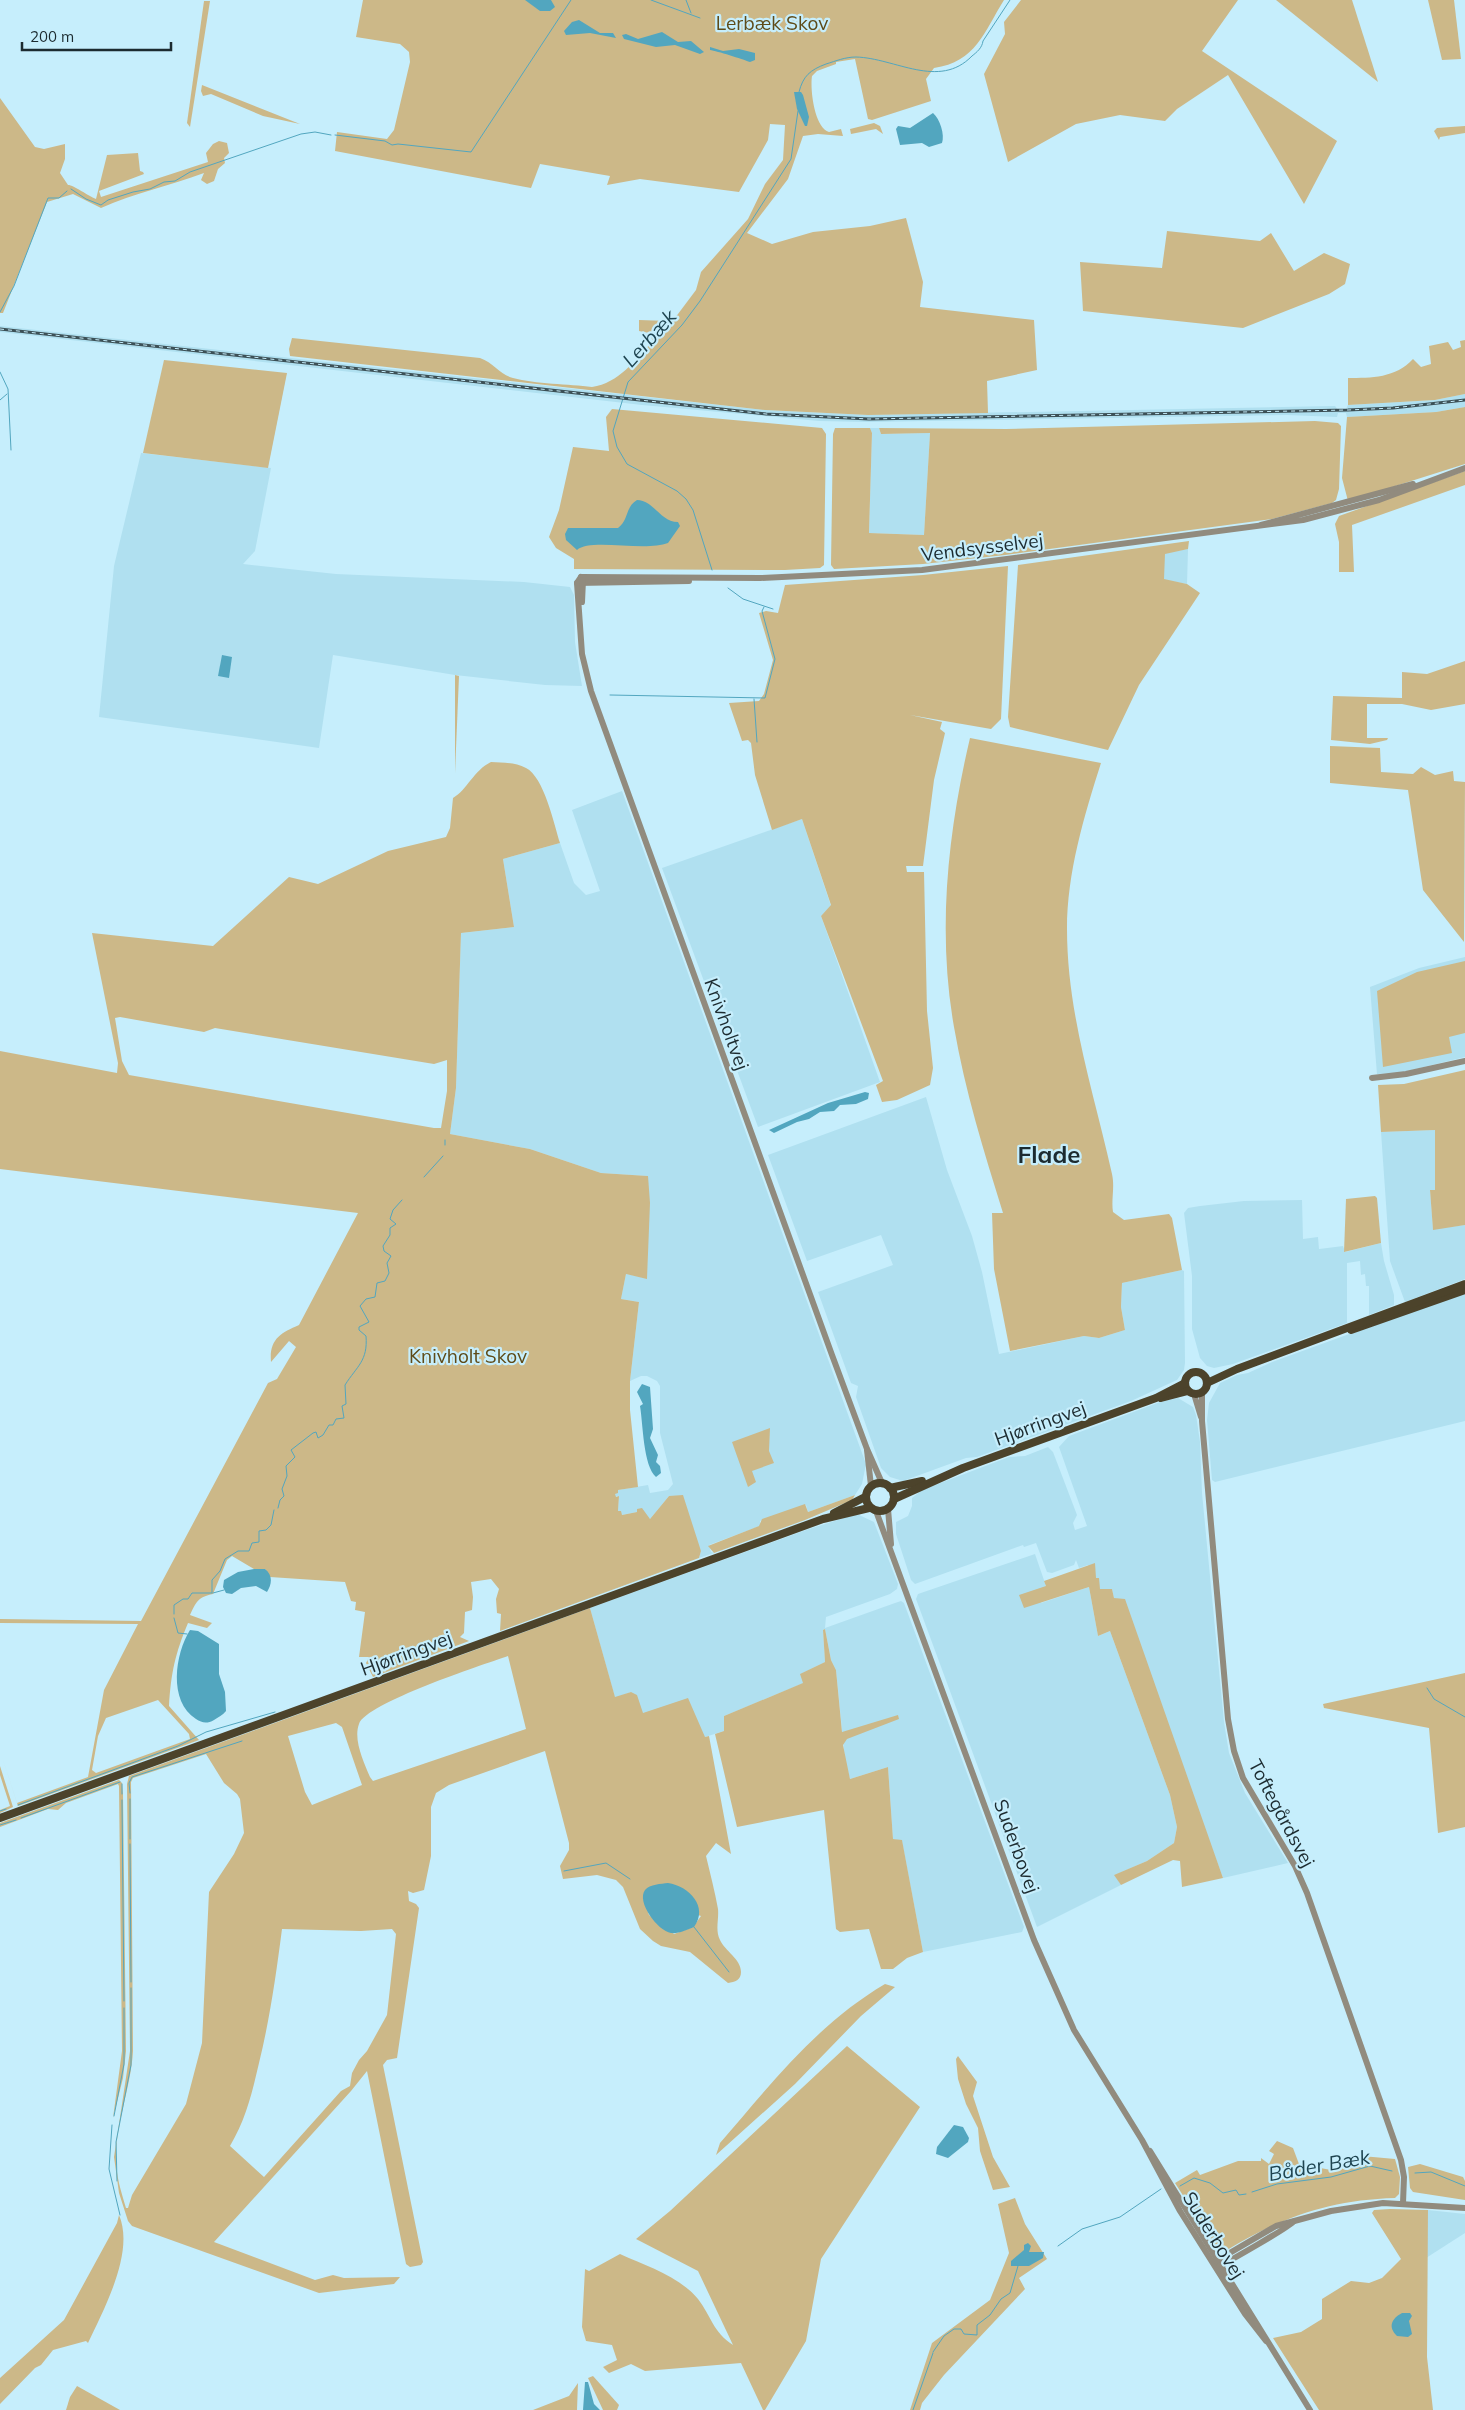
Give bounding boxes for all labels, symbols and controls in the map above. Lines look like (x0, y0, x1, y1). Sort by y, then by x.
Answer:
park label: Lerbæk Skov (716, 11, 828, 35)
scale bar (22, 20, 171, 52)
text: 200 m (30, 27, 74, 46)
water label: Lerbæk (617, 304, 682, 372)
street label: Vendsysselvej (920, 528, 1044, 566)
street label: Knivholtvej (699, 975, 755, 1073)
district label: Flade (1018, 1139, 1080, 1169)
park label: Knivholt Skov (409, 1344, 527, 1368)
street label: Hjørringvej (991, 1395, 1089, 1451)
street label: Hjørringvej (357, 1625, 455, 1681)
street label: Toftegårdsvej (1244, 1755, 1320, 1871)
street label: Suderbovej (989, 1796, 1045, 1896)
water label: Båder Bæk (1266, 2144, 1372, 2186)
street label: Suderbovej (1178, 2187, 1250, 2283)

